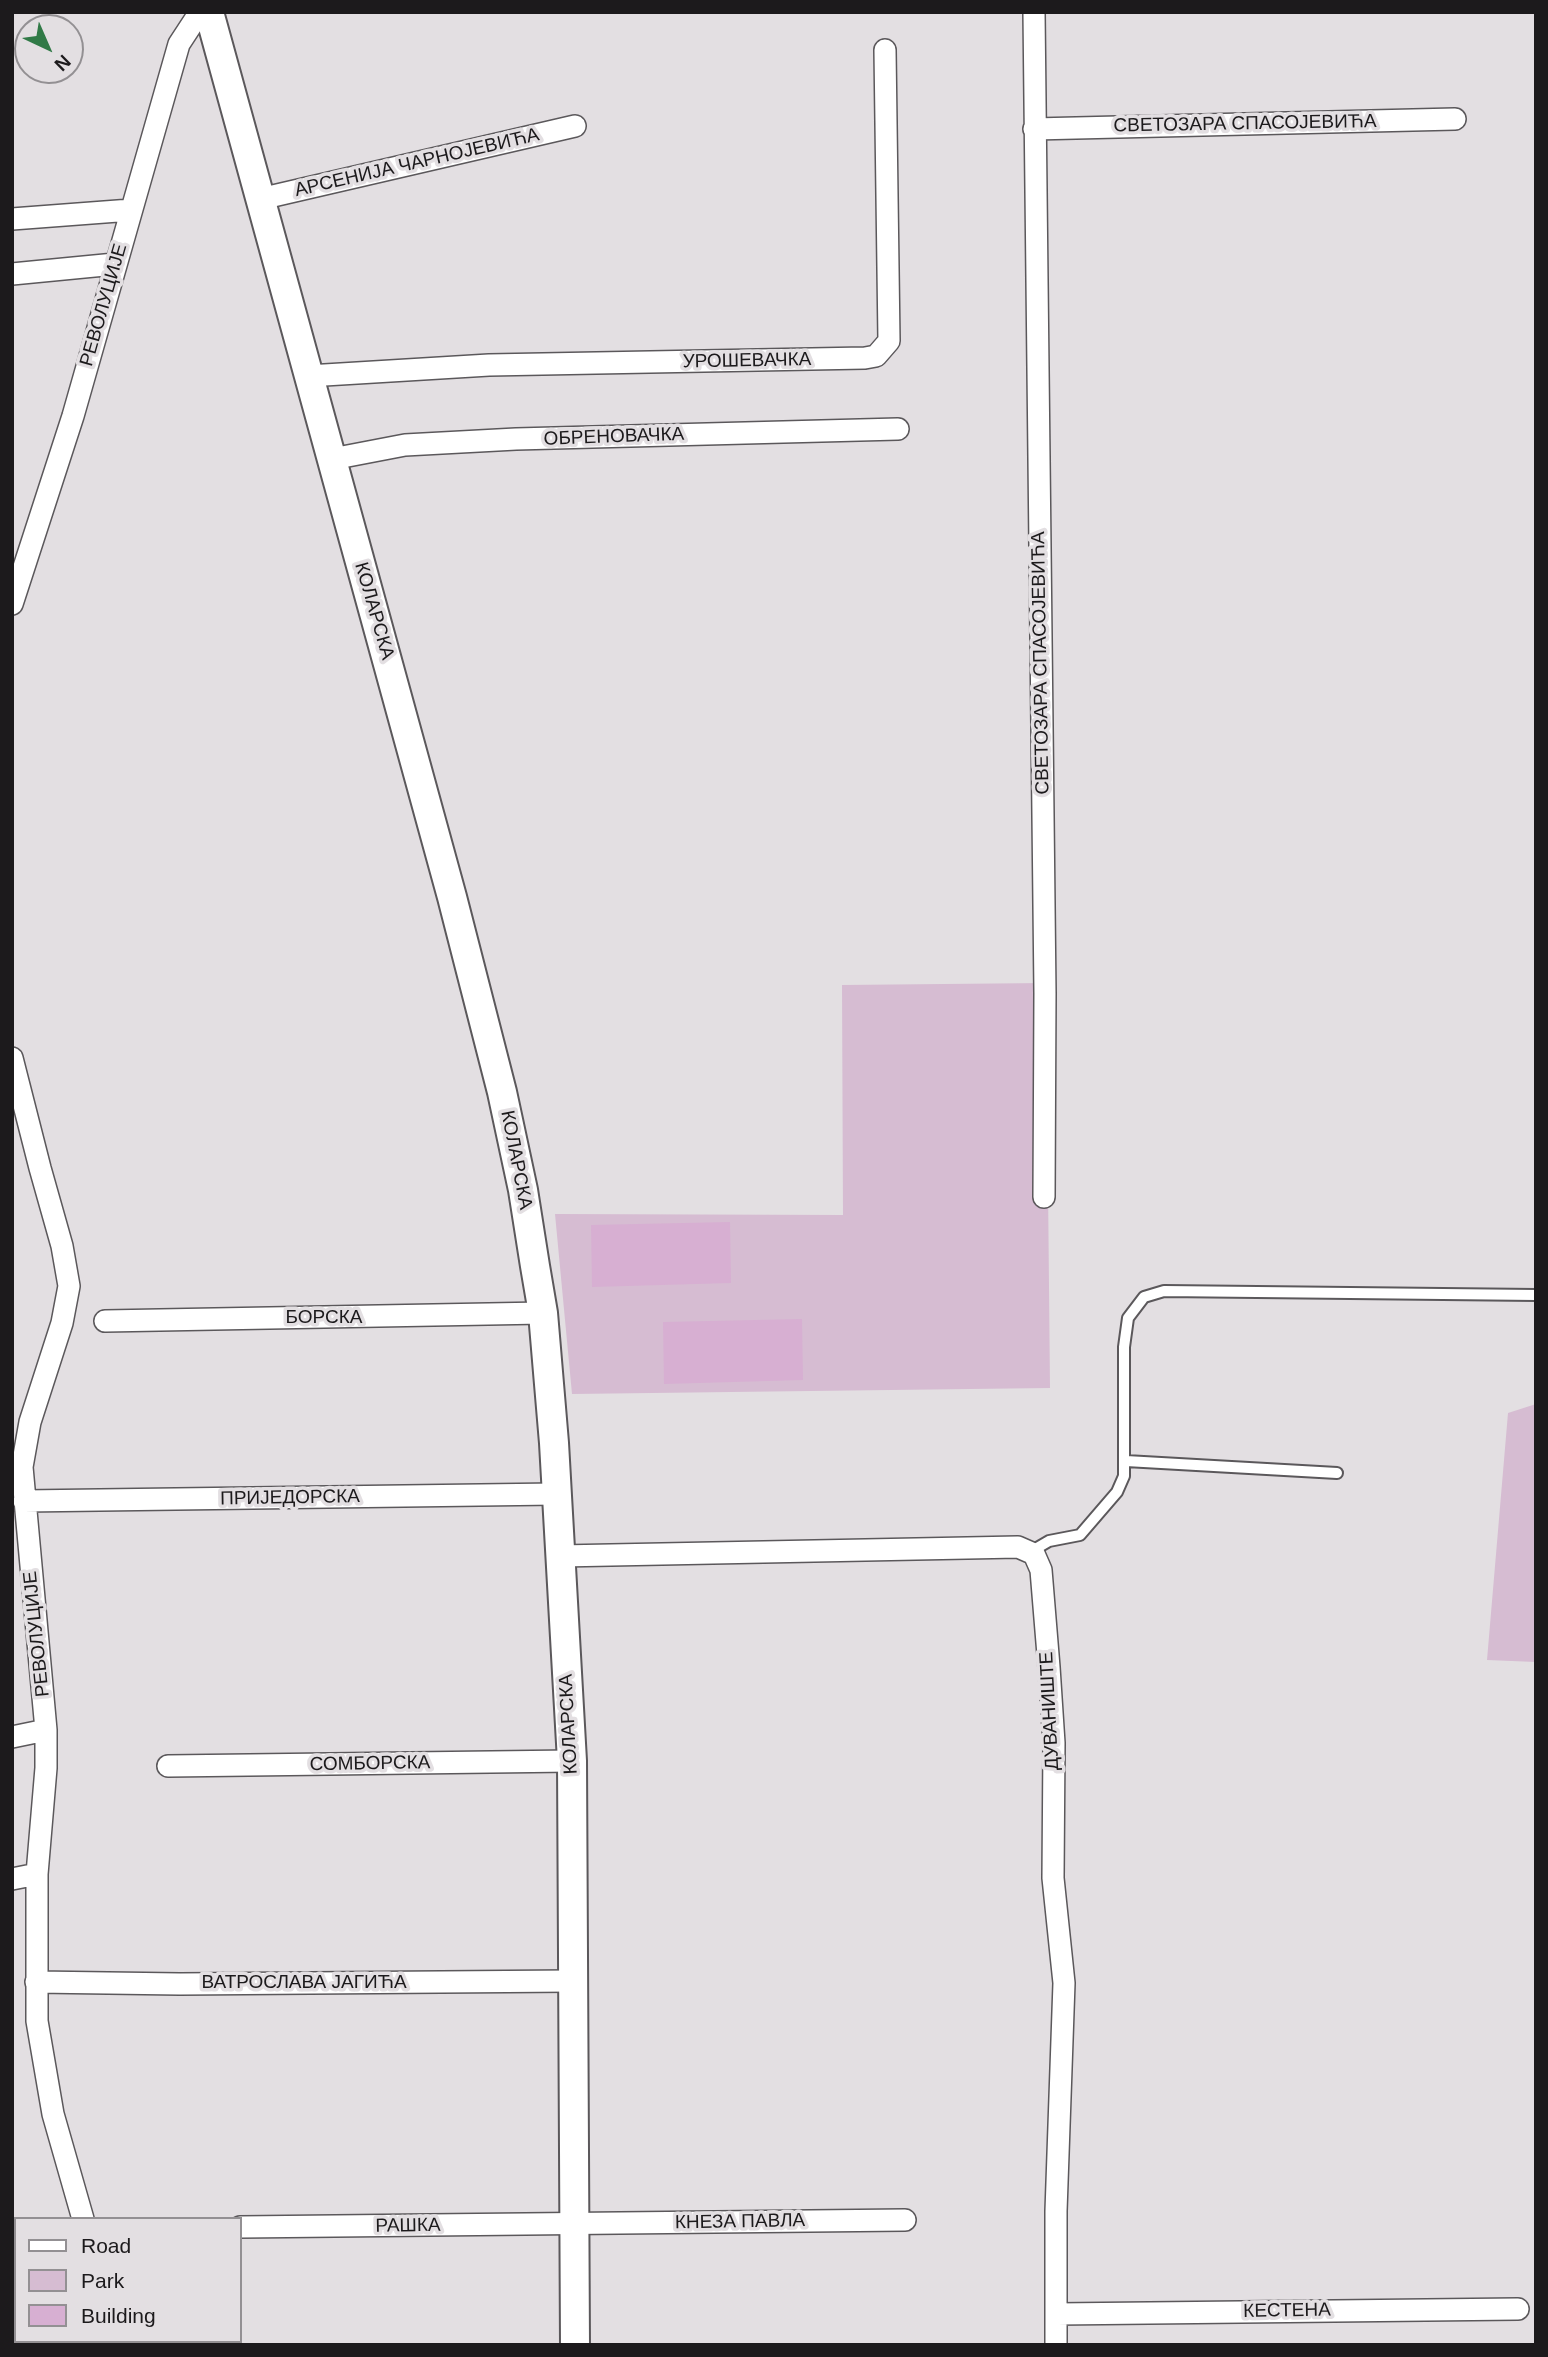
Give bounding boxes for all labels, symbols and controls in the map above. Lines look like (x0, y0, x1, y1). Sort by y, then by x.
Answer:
north arrow (14, 14, 84, 84)
text: N (50, 51, 75, 75)
street label: СВЕТОЗАРА СПАСОЈЕВИЋА (1113, 110, 1377, 138)
street label: АРСЕНИЈА ЧАРНОЈЕВИЋА (293, 124, 541, 202)
street label: РЕВОЛУЦИЈЕ (76, 241, 132, 369)
street label: УРОШЕВАЧКА (682, 348, 812, 374)
street label: ОБРЕНОВАЧКА (543, 423, 685, 451)
street label: СВЕТОЗАРА СПАСОЈЕВИЋА (1027, 531, 1055, 795)
street label: КОЛАРСКА (349, 560, 399, 662)
street label: КОЛАРСКА (495, 1109, 537, 1211)
street label: БОРСКА (286, 1307, 362, 1329)
street label: ПРИЈЕДОРСКА (220, 1485, 360, 1511)
street label: РЕВОЛУЦИЈЕ (19, 1570, 55, 1698)
street label: ДУВАНИШТЕ (1036, 1651, 1064, 1771)
street label: КОЛАРСКА (555, 1673, 583, 1775)
street label: СОМБОРСКА (309, 1752, 431, 1776)
street label: ВАТРОСЛАВА ЈАГИЋА (201, 1972, 407, 1994)
street label: КНЕЗА ПАВЛА (675, 2209, 805, 2235)
street label: РАШКА (375, 2214, 441, 2238)
legend (14, 2217, 242, 2343)
text: Road (81, 2234, 131, 2257)
text: Park (81, 2269, 124, 2292)
street label: КЕСТЕНА (1243, 2299, 1331, 2323)
text: Building (81, 2304, 156, 2327)

